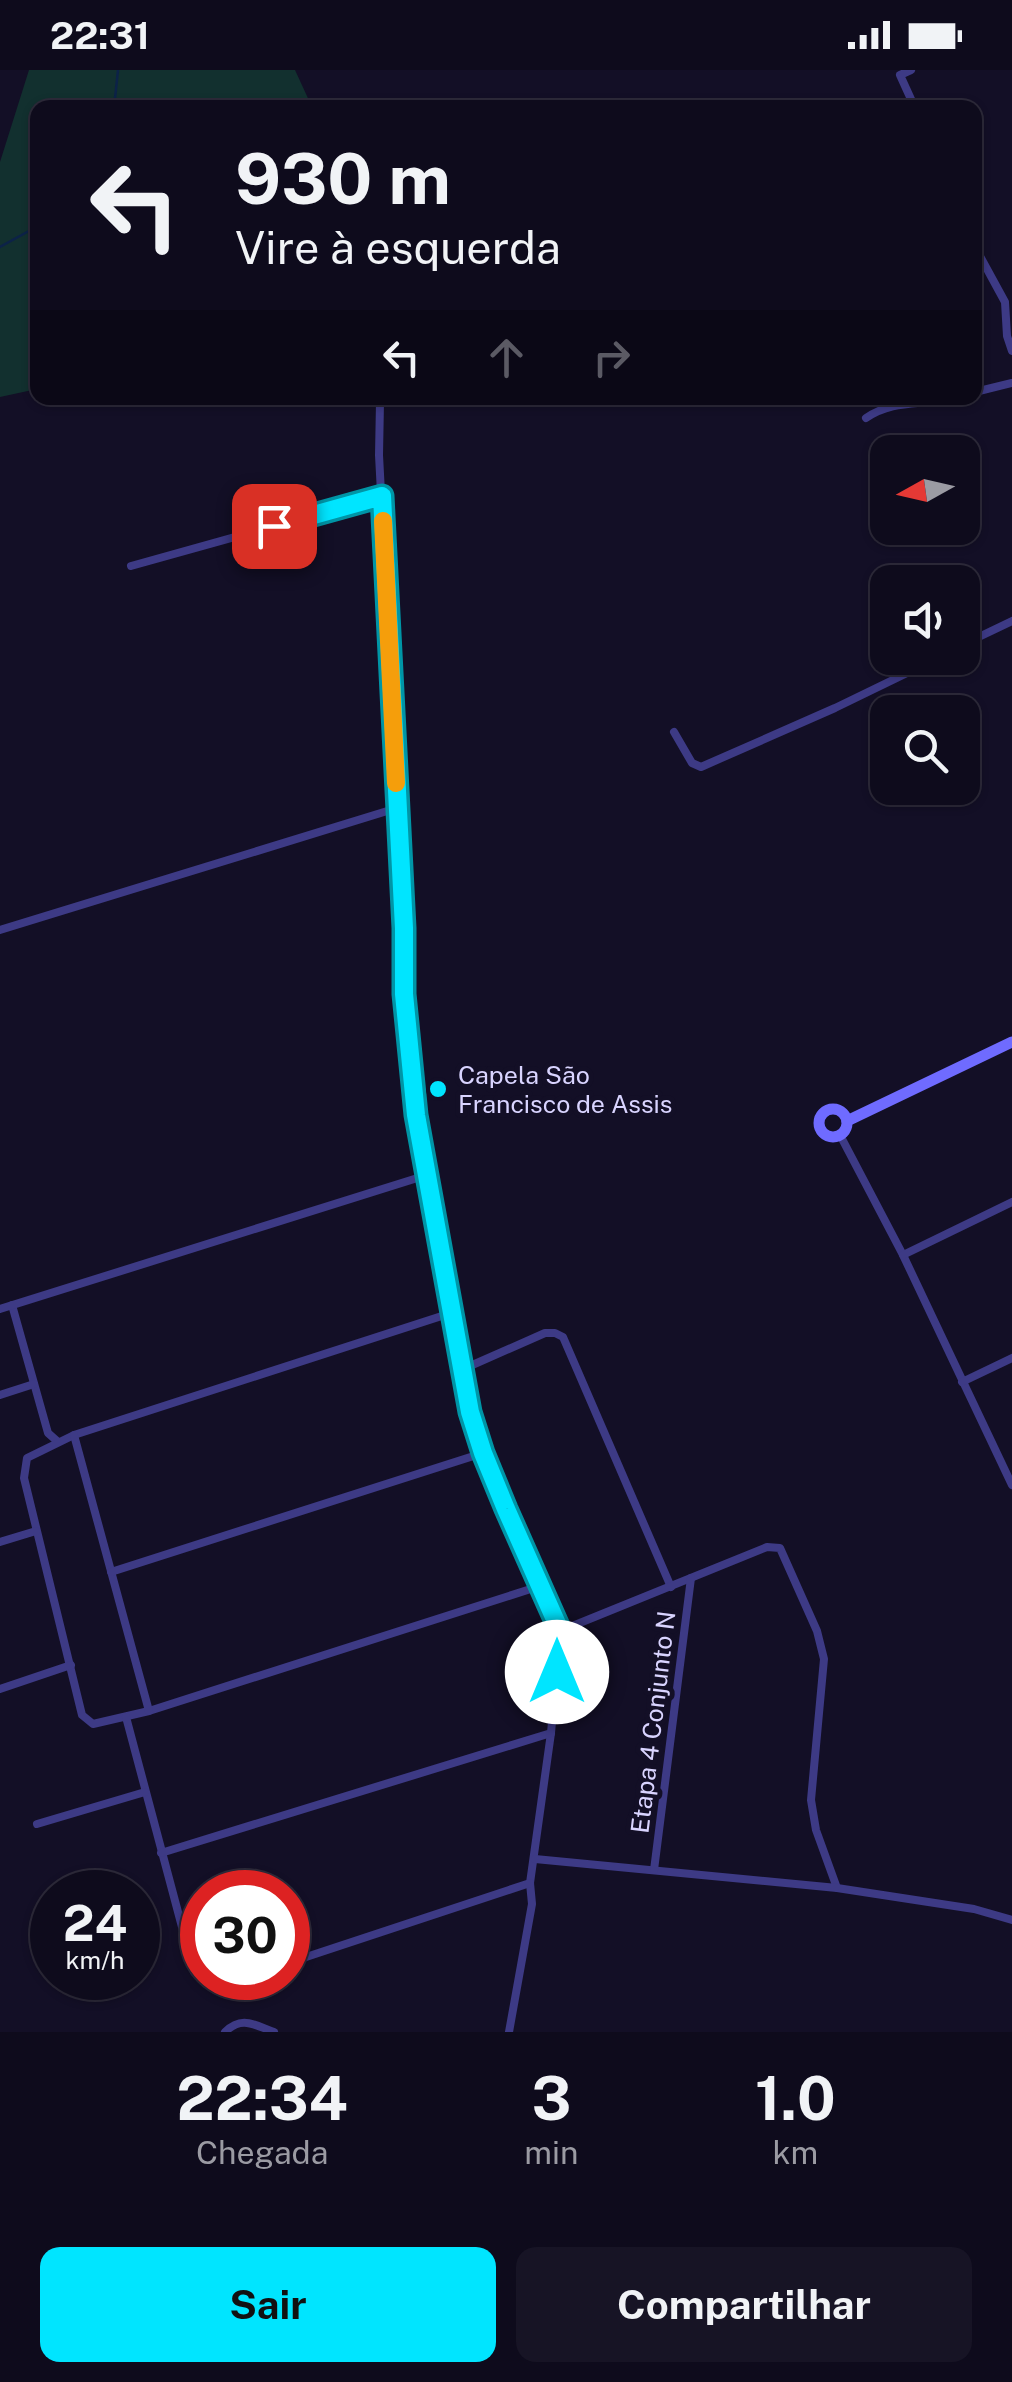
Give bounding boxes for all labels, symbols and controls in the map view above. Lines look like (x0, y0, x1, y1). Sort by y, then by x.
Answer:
text: 22:31 (50, 13, 150, 58)
text: 930 m (235, 137, 451, 220)
icon: left (70, 140, 200, 270)
text: Vire à esquerda (235, 221, 561, 274)
icon: left (374, 330, 429, 385)
icon: ahead (479, 330, 534, 385)
icon: right (584, 330, 639, 385)
north arrow (870, 435, 980, 545)
map controls (870, 435, 980, 805)
pin (232, 484, 317, 569)
icon: arrive (247, 499, 302, 554)
button: sound (870, 565, 980, 675)
button: search (870, 695, 980, 805)
place label: Capela São Francisco de Assis (458, 1060, 672, 1119)
marker: Capela São Francisco de Assis (427, 1078, 449, 1100)
street label: Etapa 4 Conjunto N (624, 1609, 682, 1835)
position arrow (505, 1620, 609, 1724)
speed limit sign: 30 (180, 1870, 310, 2000)
text: 24 (63, 1893, 127, 1952)
text: km/h (66, 1945, 124, 1975)
text: 22:34 (176, 2063, 348, 2134)
text: 3 (532, 2063, 571, 2134)
text: 1.0 (755, 2063, 836, 2134)
text: Chegada (196, 2134, 328, 2171)
text: min (524, 2134, 579, 2171)
text: km (772, 2134, 818, 2171)
button: Sair (40, 2247, 496, 2362)
button: Compartilhar (516, 2247, 972, 2362)

